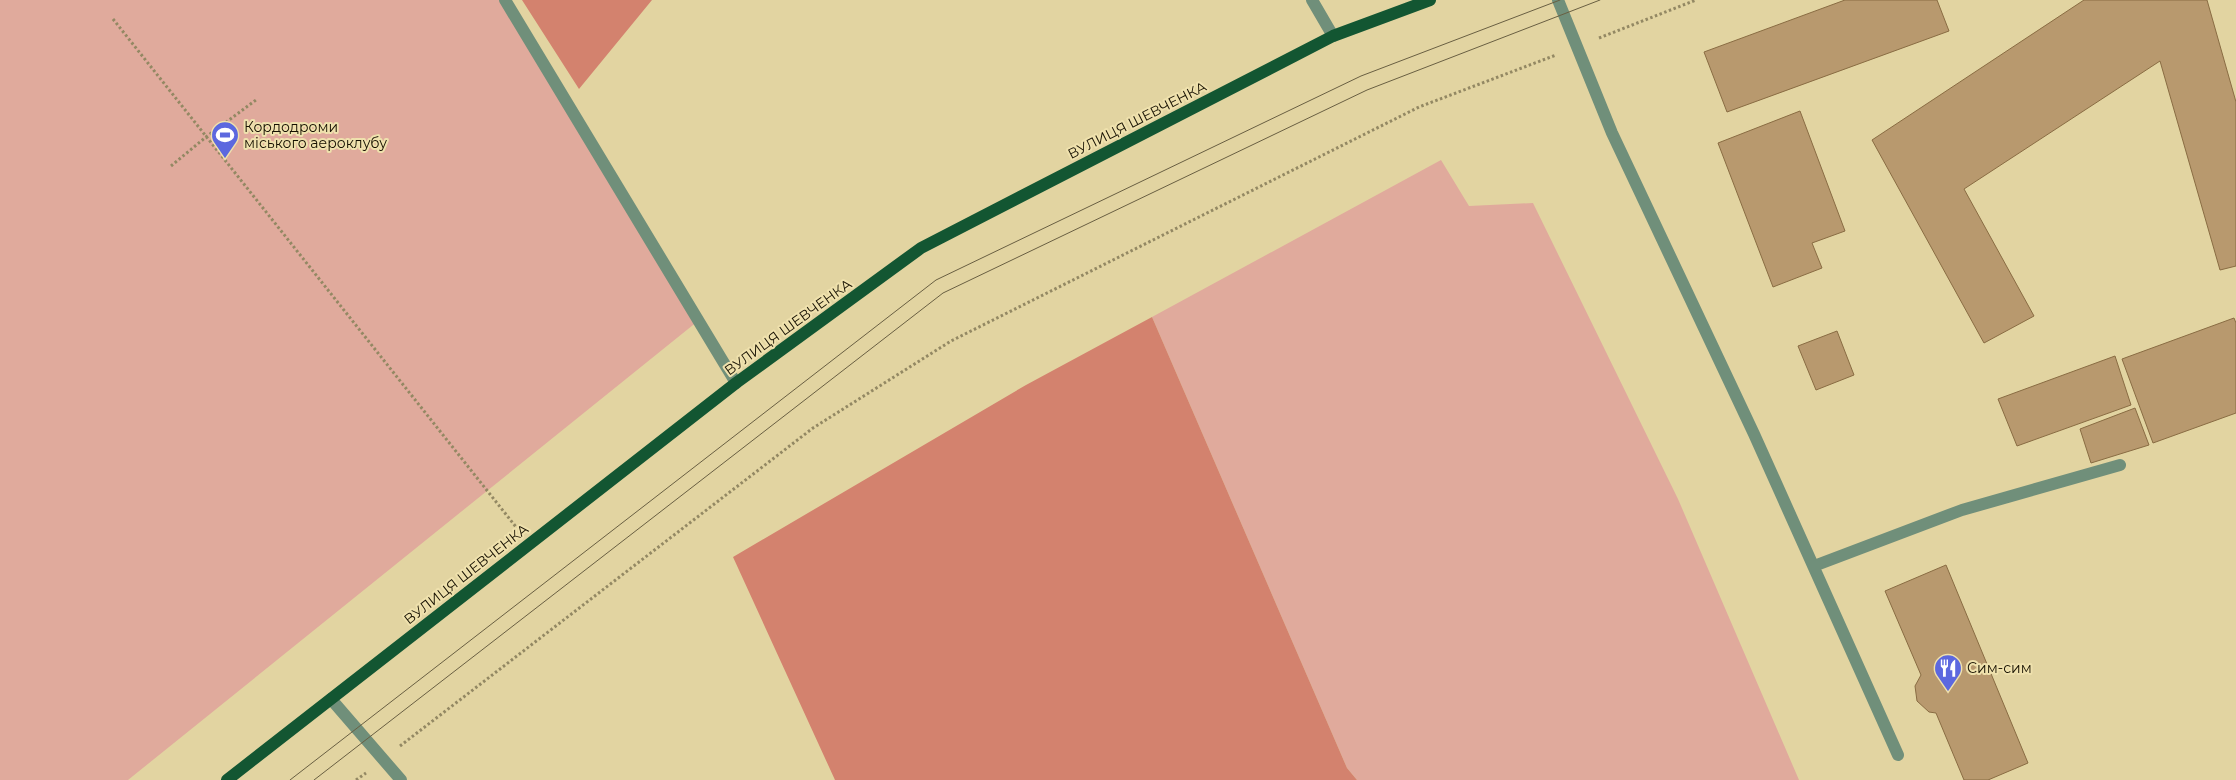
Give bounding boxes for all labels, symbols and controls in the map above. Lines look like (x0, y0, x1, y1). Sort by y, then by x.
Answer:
street label: ВУЛИЦЯ ШЕВЧЕНКА (1065, 77, 1210, 163)
place label: Кордодроми міського аероклубу (244, 118, 387, 152)
sports icon: Кордодроми міського аероклубу (210, 120, 240, 159)
street label: ВУЛИЦЯ ШЕВЧЕНКА (721, 274, 856, 379)
street label: ВУЛИЦЯ ШЕВЧЕНКА (400, 519, 532, 628)
restaurant icon: Сим-сим (1933, 653, 1963, 692)
place label: Сим-сим (1967, 659, 2032, 677)

